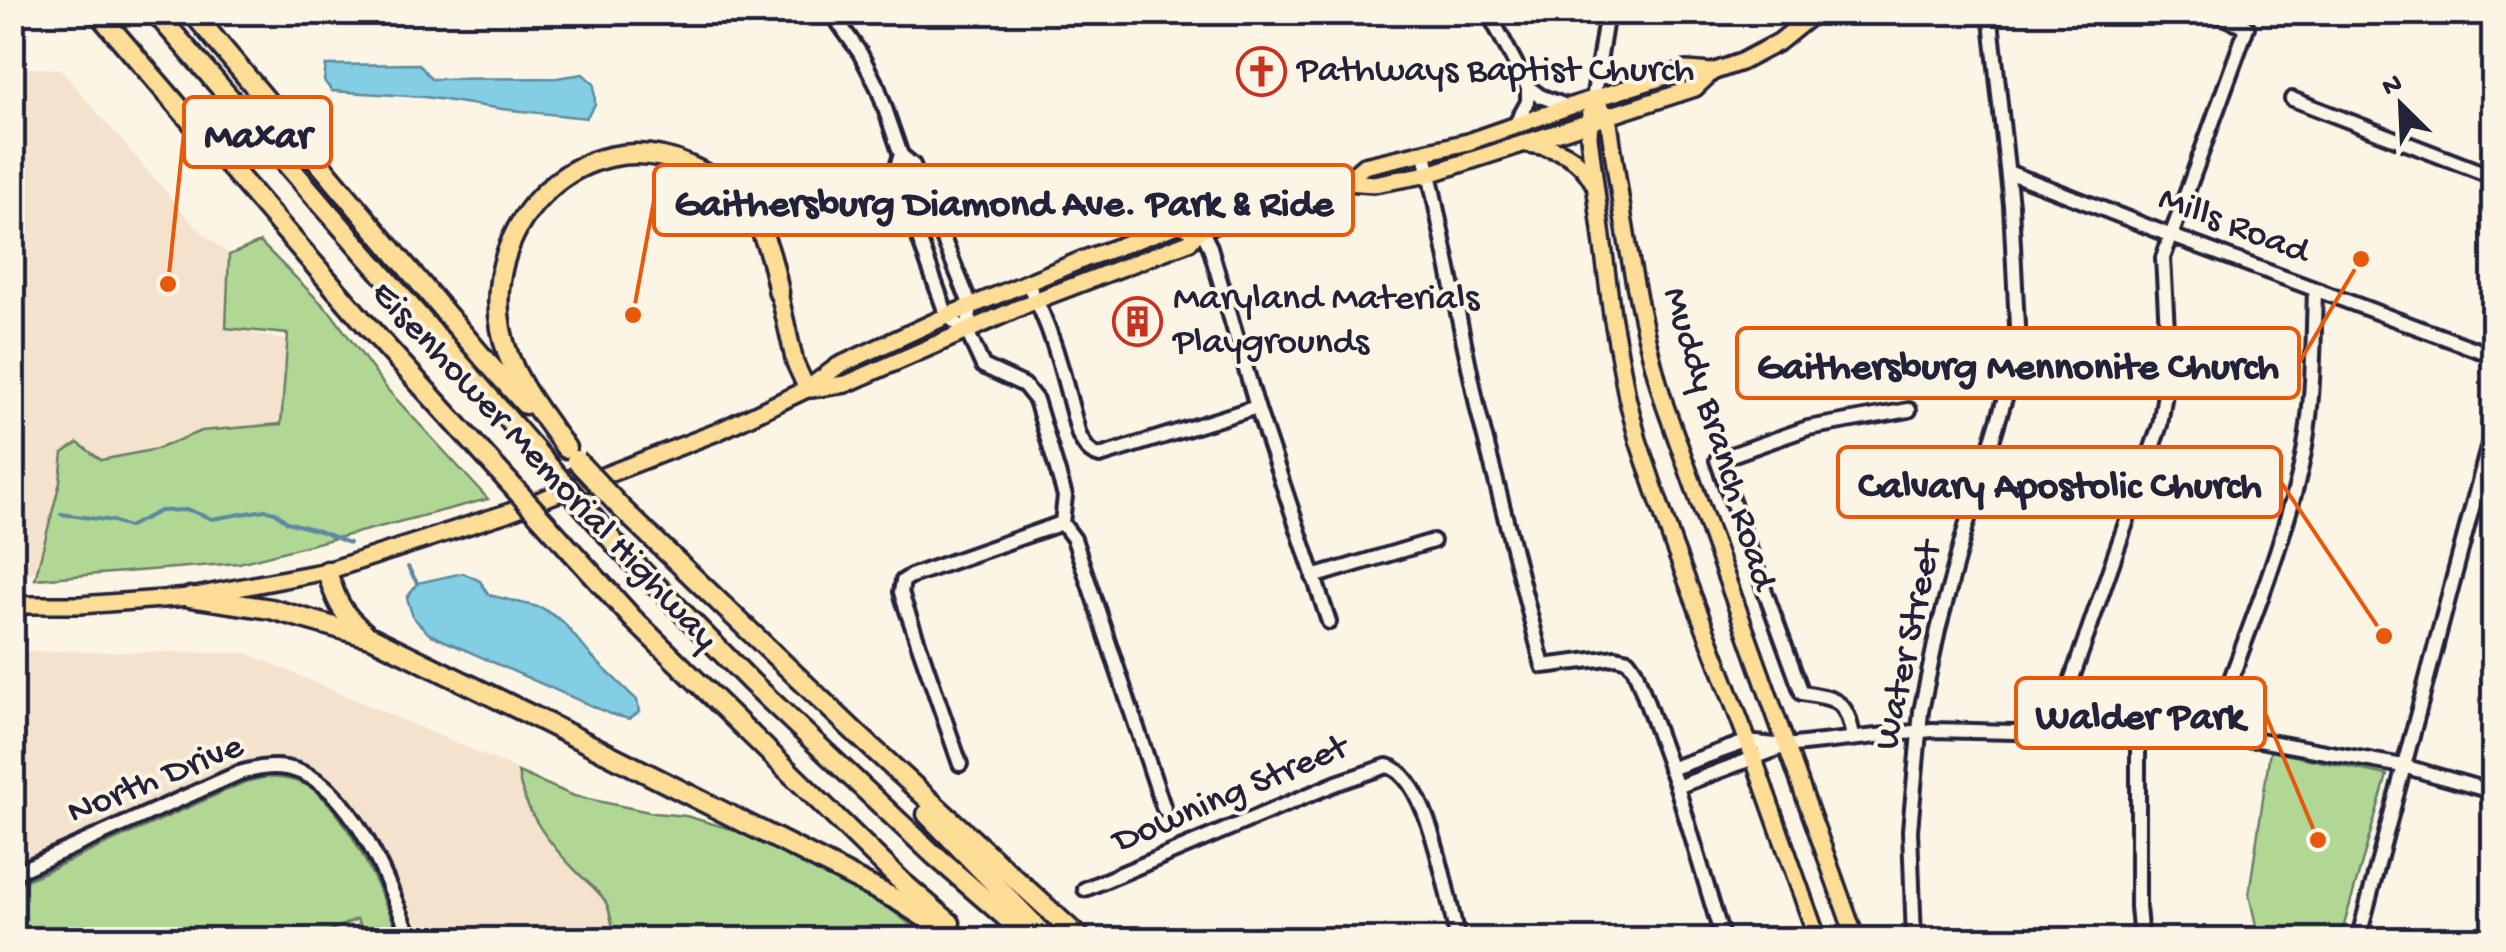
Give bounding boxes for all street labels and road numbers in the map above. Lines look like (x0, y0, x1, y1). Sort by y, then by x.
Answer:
street label: Mills Road (2152, 178, 2317, 277)
street label: Eisenhower Memorial Highway (360, 273, 726, 661)
street label: Muddy Branch Road (1650, 283, 1785, 598)
street label: Water Street (1866, 534, 1954, 754)
street label: North Drive (62, 726, 251, 836)
street label: Downing Street (1104, 726, 1358, 866)

